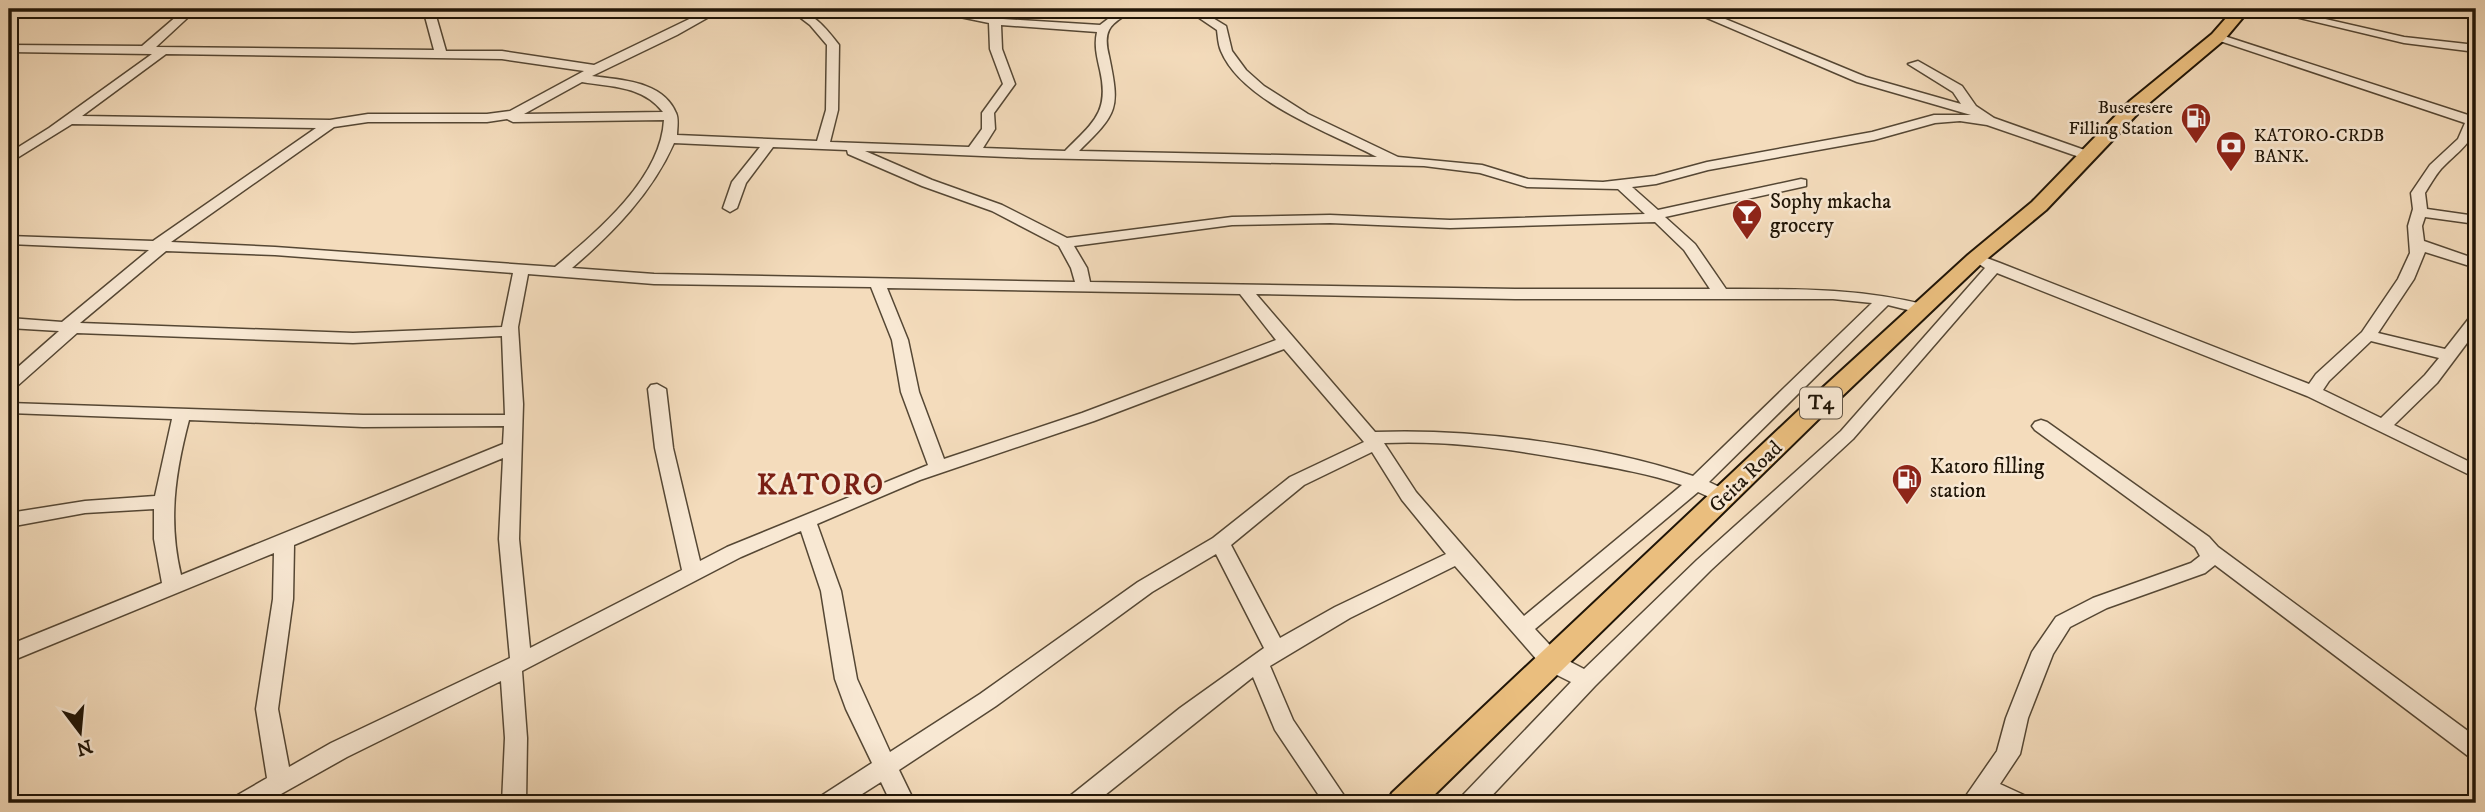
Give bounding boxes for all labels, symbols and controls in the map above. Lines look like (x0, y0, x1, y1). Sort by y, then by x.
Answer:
place label: Buseresere Filling Station (2068, 97, 2174, 140)
fuel station icon: Buseresere Filling Station (2179, 101, 2213, 145)
place label: KATORO-CRDB BANK. (2254, 125, 2384, 168)
bank icon: KATORO-CRDB BANK. (2214, 129, 2248, 173)
place label: Sophy mkacha grocery (1770, 189, 1891, 239)
bar icon: Sophy mkacha grocery (1730, 197, 1764, 241)
road number: T4 (1800, 388, 1842, 418)
street label: Geita Road (1704, 435, 1789, 518)
place label: Katoro filling station (1930, 454, 2045, 504)
fuel station icon: Katoro filling station (1890, 462, 1924, 506)
district label: KATORO (757, 468, 885, 503)
north arrow (46, 696, 116, 766)
text: N (73, 734, 95, 760)

